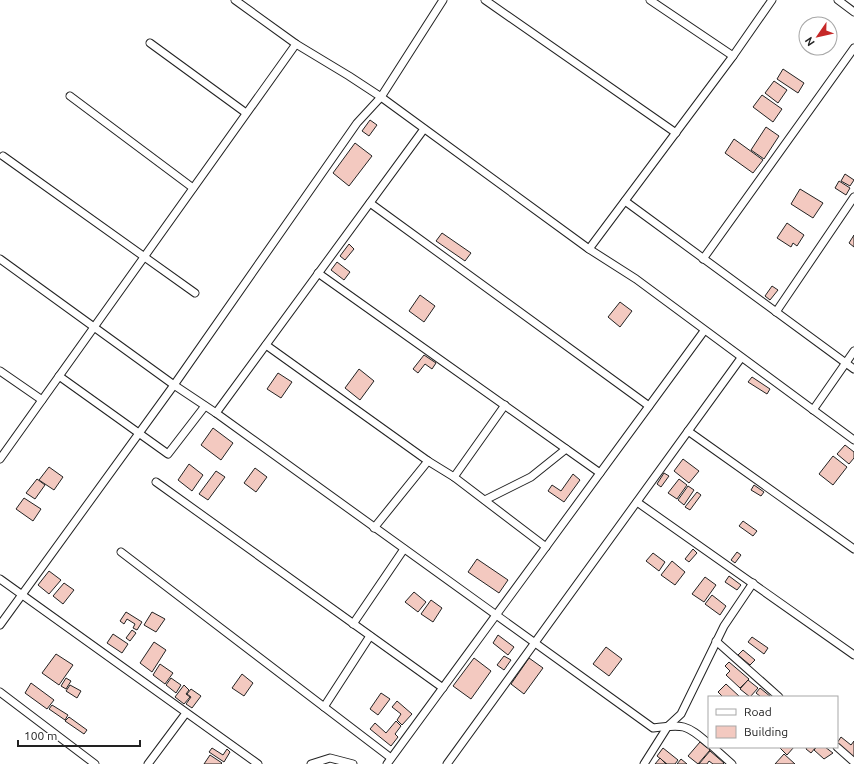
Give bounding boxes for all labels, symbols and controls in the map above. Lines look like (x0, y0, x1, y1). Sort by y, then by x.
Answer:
north arrow (798, 16, 838, 56)
text: N (802, 35, 817, 48)
legend (708, 696, 838, 748)
text: Road (744, 705, 772, 718)
scale bar (18, 722, 140, 748)
text: Building (744, 725, 788, 738)
text: 100 m (24, 729, 57, 742)

